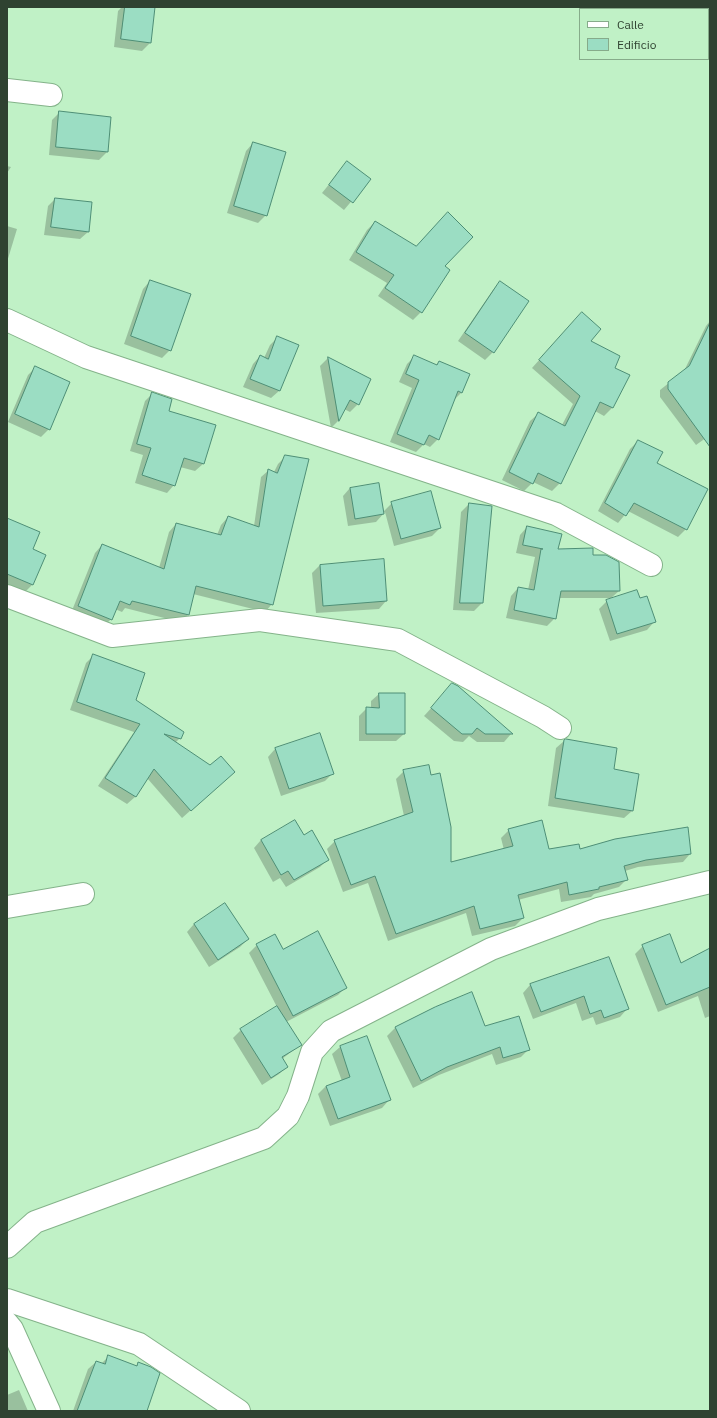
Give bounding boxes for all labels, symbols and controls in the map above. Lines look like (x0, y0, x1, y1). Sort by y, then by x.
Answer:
legend (579, 8, 709, 60)
text: Calle (617, 17, 644, 32)
text: Edificio (617, 37, 656, 52)

